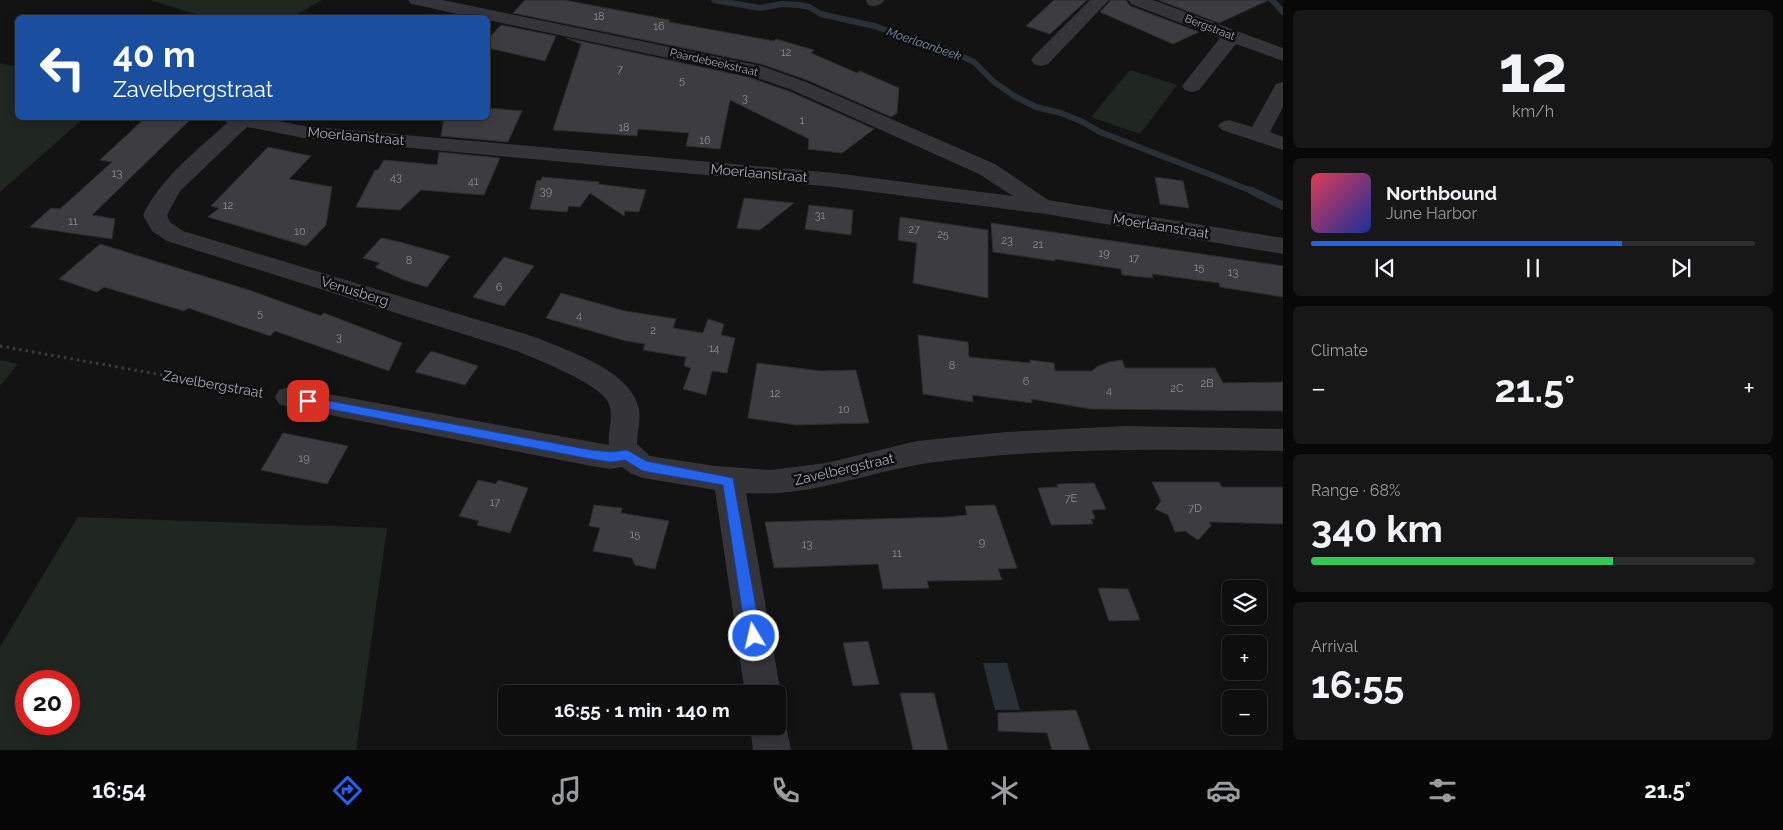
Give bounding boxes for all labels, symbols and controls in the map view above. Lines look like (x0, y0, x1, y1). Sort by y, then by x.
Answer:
house number: 18 (593, 10, 605, 23)
street label: Bergstraat (1183, 12, 1237, 43)
house number: 16 (653, 20, 665, 33)
water label: Moerlaanbeek (885, 25, 964, 63)
text: 12 (1499, 31, 1567, 107)
text: 40 m (113, 34, 195, 75)
icon: left (30, 35, 95, 100)
street label: Paardebeekstraat (669, 46, 759, 79)
house number: 12 (781, 46, 791, 59)
house number: 7 (617, 63, 623, 76)
house number: 5 (679, 74, 685, 87)
text: Zavelbergstraat (113, 76, 273, 102)
house number: 3 (742, 92, 748, 105)
text: km/h (1512, 102, 1554, 121)
house number: 1 (800, 114, 805, 127)
house number: 18 (618, 121, 630, 134)
street label: Moerlaanstraat (307, 124, 405, 148)
house number: 16 (699, 134, 711, 147)
street label: Moerlaanstraat (710, 161, 808, 185)
house number: 13 (112, 167, 122, 180)
house number: 43 (390, 171, 402, 184)
house number: 41 (468, 175, 479, 188)
text: Northbound (1386, 182, 1497, 204)
house number: 39 (540, 185, 552, 198)
house number: 12 (223, 199, 233, 212)
text: June Harbor (1386, 204, 1477, 223)
house number: 31 (815, 209, 826, 222)
street label: Moerlaanstraat (1112, 211, 1210, 242)
house number: 11 (68, 215, 78, 228)
house number: 27 (908, 223, 920, 236)
house number: 10 (294, 225, 306, 238)
house number: 25 (937, 228, 949, 241)
house number: 23 (1001, 234, 1013, 247)
house number: 21 (1033, 238, 1044, 251)
house number: 19 (1098, 247, 1110, 260)
house number: 17 (1129, 252, 1139, 265)
house number: 8 (406, 254, 412, 267)
icon: previous (1371, 254, 1399, 282)
icon: pause (1519, 254, 1547, 282)
icon: next (1667, 254, 1695, 282)
house number: 15 (1194, 261, 1204, 274)
house number: 13 (1228, 266, 1238, 279)
street label: Venusberg (319, 273, 391, 309)
house number: 6 (496, 281, 503, 294)
house number: 5 (257, 307, 263, 320)
house number: 4 (576, 309, 582, 322)
house number: 2 (650, 324, 656, 337)
house number: 3 (336, 331, 342, 344)
text: Climate (1311, 341, 1368, 360)
house number: 14 (709, 342, 719, 355)
house number: 8 (949, 359, 955, 372)
text: 21.5° (1494, 366, 1575, 411)
street label: Zavelbergstraat (161, 367, 265, 401)
text: − (1311, 372, 1326, 405)
text: + (1743, 372, 1755, 405)
house number: 6 (1023, 375, 1030, 388)
house number: 2B (1200, 377, 1214, 390)
pin (287, 380, 329, 422)
house number: 2C (1170, 382, 1184, 395)
house number: 4 (1106, 384, 1112, 397)
icon: arrive (294, 387, 322, 415)
house number: 12 (770, 387, 780, 400)
house number: 10 (838, 403, 850, 416)
street label: Zavelbergstraat (793, 450, 896, 488)
house number: 19 (298, 452, 310, 465)
text: Range · 68% (1311, 481, 1400, 500)
house number: 7E (1065, 492, 1078, 505)
house number: 17 (490, 496, 500, 509)
house number: 7D (1188, 502, 1202, 515)
text: 340 km (1311, 506, 1443, 551)
house number: 15 (630, 528, 640, 541)
house number: 9 (979, 536, 985, 549)
house number: 13 (802, 538, 812, 551)
house number: 11 (892, 547, 902, 560)
map controls (1222, 580, 1267, 735)
button: layers (1222, 580, 1267, 625)
position arrow (727, 609, 779, 661)
button: + (1222, 635, 1267, 680)
text: Arrival (1311, 637, 1358, 656)
text: 16:55 (1311, 662, 1404, 707)
speed limit sign: 20 (15, 670, 80, 735)
button: − (1222, 690, 1267, 735)
text: 16:55 · 1 min · 140 m (554, 699, 730, 721)
icon: directions (330, 773, 365, 808)
icon: music (549, 773, 584, 808)
icon: phone (768, 773, 803, 808)
icon: climate (987, 773, 1022, 808)
icon: car (1206, 773, 1241, 808)
icon: filters (1425, 773, 1460, 808)
text: 16:54 (92, 777, 146, 803)
text: 21.5° (1644, 777, 1691, 803)

